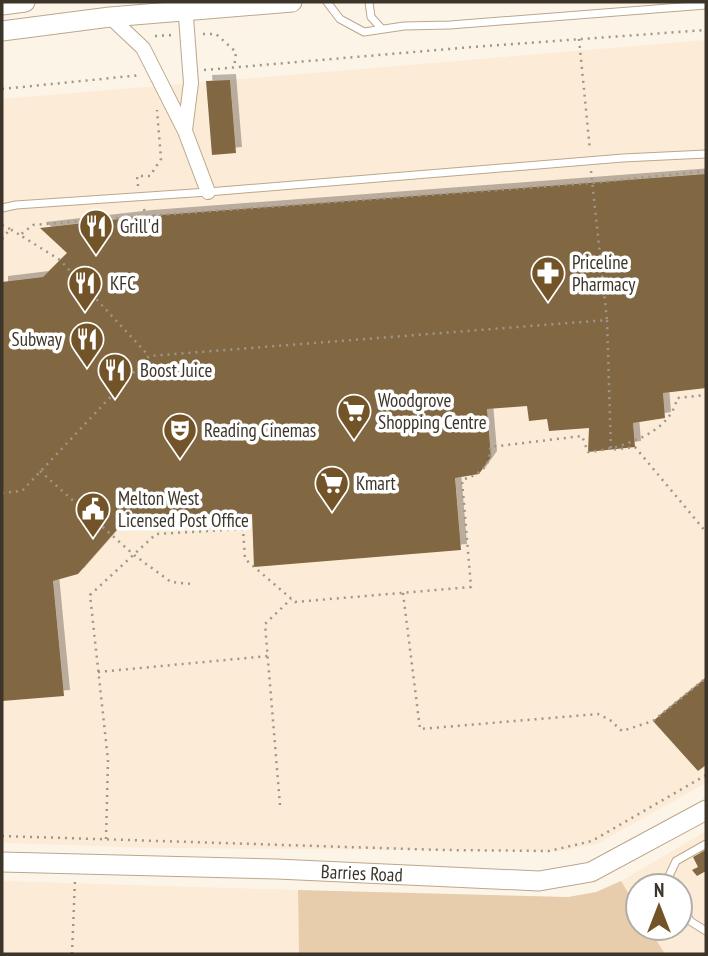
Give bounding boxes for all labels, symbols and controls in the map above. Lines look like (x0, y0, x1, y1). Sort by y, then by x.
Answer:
restaurant icon: Grill'd (77, 207, 115, 256)
place label: Grill'd (120, 214, 159, 238)
place label: Priceline Pharmacy (572, 250, 636, 296)
pharmacy icon: Priceline Pharmacy (529, 254, 567, 303)
restaurant icon: KFC (66, 264, 104, 313)
place label: KFC (110, 271, 136, 295)
restaurant icon: Subway (68, 320, 106, 369)
place label: Subway (12, 327, 63, 351)
restaurant icon: Boost Juice (96, 351, 134, 400)
place label: Boost Juice (140, 358, 212, 382)
place label: Woodgrove Shopping Centre (378, 388, 487, 434)
supermarket icon: Woodgrove Shopping Centre (335, 392, 373, 441)
theatre icon: Reading Cinemas (161, 411, 199, 460)
place label: Reading Cinemas (204, 418, 316, 442)
supermarket icon: Kmart (313, 464, 351, 513)
place label: Kmart (356, 471, 397, 495)
place label: Melton West Licensed Post Office (118, 486, 249, 532)
public building icon: Melton West Licensed Post Office (74, 490, 112, 539)
street label: Barries Road (320, 859, 403, 887)
north arrow (624, 872, 694, 942)
text: N (654, 878, 664, 902)

